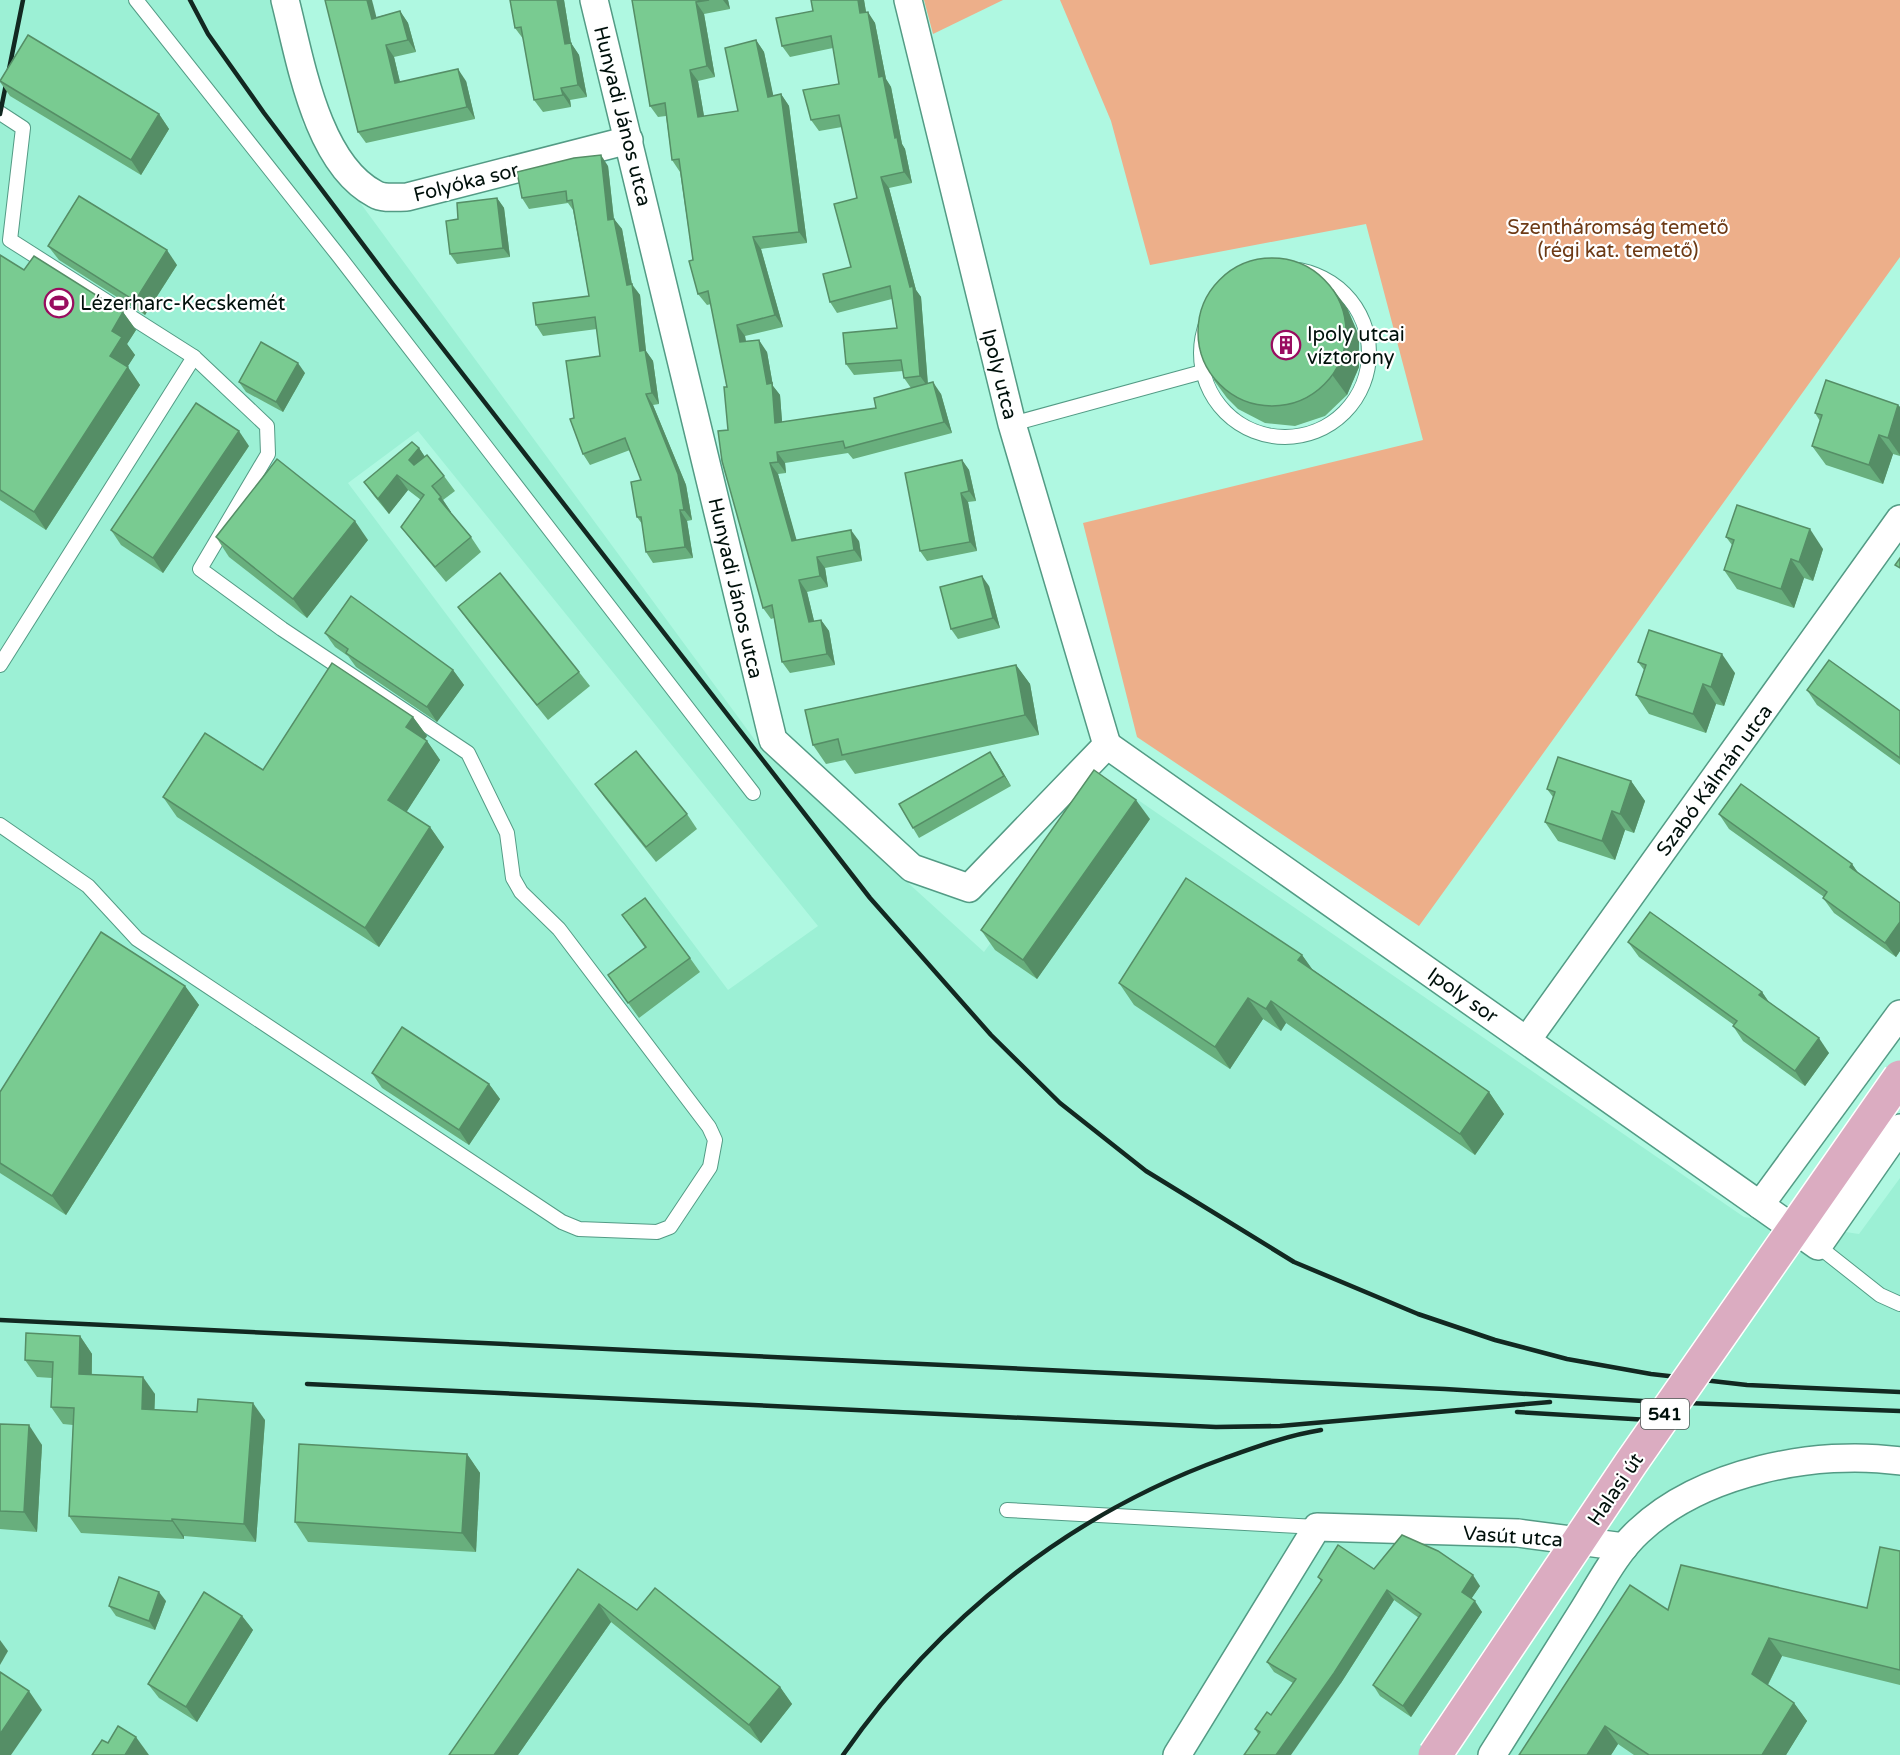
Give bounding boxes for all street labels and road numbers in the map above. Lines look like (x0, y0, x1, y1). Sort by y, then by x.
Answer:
street label: Hunyadi János utca (588, 24, 656, 209)
street label: Folyóka sor (411, 158, 522, 208)
street label: Ipoly utca (976, 326, 1022, 422)
street label: Hunyadi János utca (703, 495, 768, 681)
street label: Szabó Kálmán utca (1652, 700, 1778, 861)
street label: Ipoly sor (1423, 963, 1503, 1029)
road number: 541 (1641, 1399, 1689, 1429)
street label: Halasi út (1583, 1448, 1649, 1530)
street label: Vasút utca (1462, 1522, 1564, 1552)

